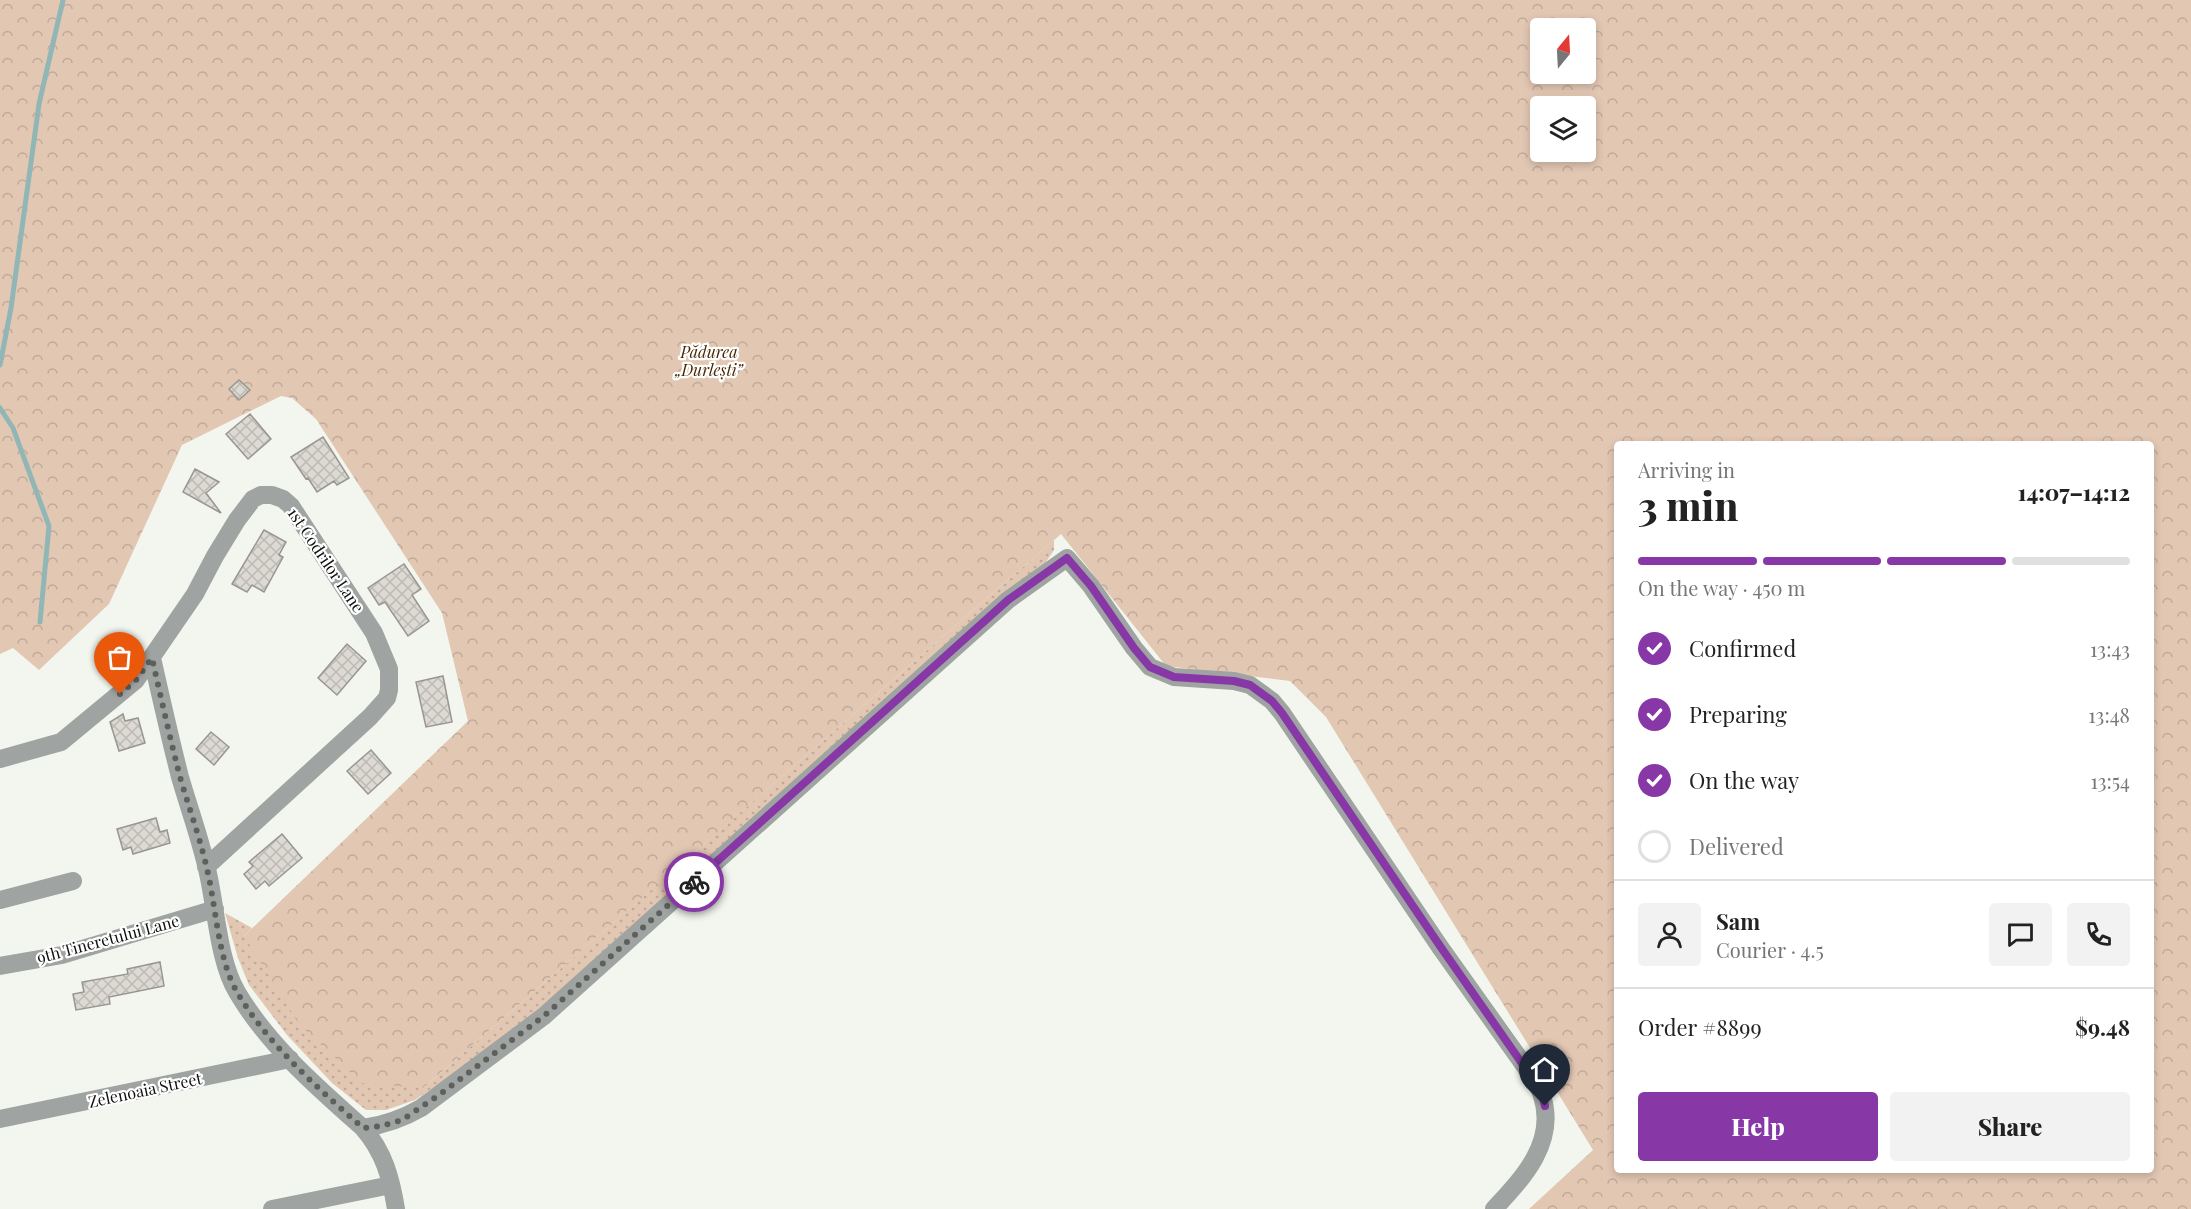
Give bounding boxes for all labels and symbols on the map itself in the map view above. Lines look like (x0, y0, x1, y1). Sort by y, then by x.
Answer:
north arrow (1530, 18, 1596, 84)
park label: Pădurea „Durlești” (674, 341, 745, 381)
street label: 1st Codrilor Lane (284, 503, 369, 616)
pin (94, 632, 145, 694)
courier (664, 852, 724, 912)
street label: 9th Tineretului Lane (34, 909, 181, 968)
pin (1519, 1044, 1570, 1106)
street label: Zelenoaia Street (86, 1067, 204, 1112)

